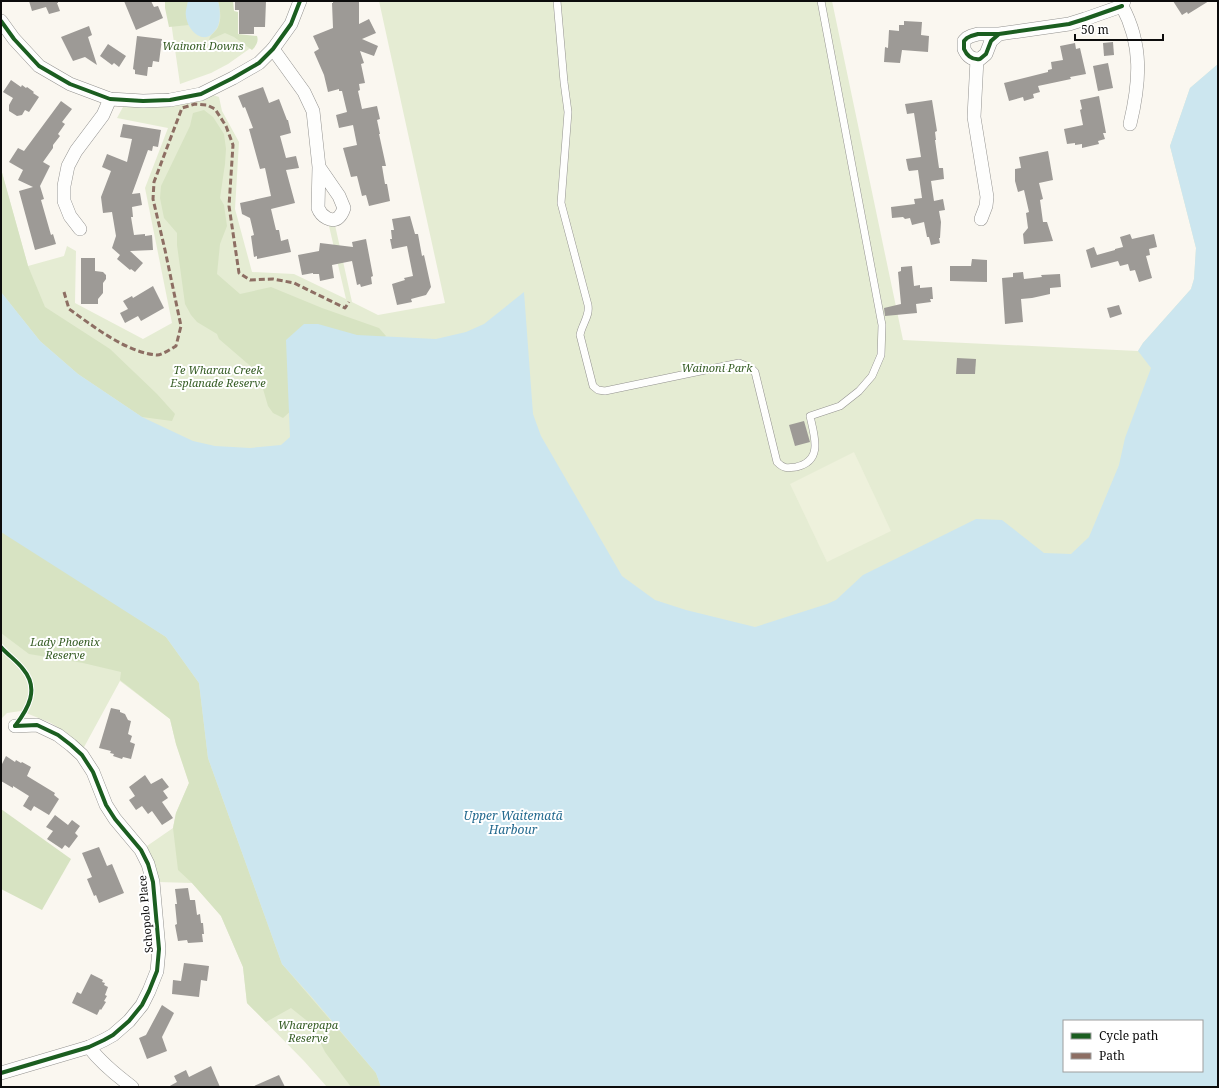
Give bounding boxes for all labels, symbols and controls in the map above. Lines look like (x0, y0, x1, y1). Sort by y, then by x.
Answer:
scale bar (1075, 16, 1163, 42)
text: 50 m (1081, 21, 1109, 38)
park label: Wainoni Downs (162, 38, 244, 53)
park label: Wainoni Park (682, 360, 753, 375)
park label: Te Wharau Creek Esplanade Reserve (169, 362, 266, 390)
park label: Lady Phoenix Reserve (29, 634, 101, 662)
water label: Upper Waitematā Harbour (463, 807, 563, 838)
street label: Schopolo Place (134, 874, 156, 954)
park label: Wharepapa Reserve (278, 1017, 339, 1045)
legend (1063, 1020, 1203, 1072)
text: Cycle path (1099, 1027, 1159, 1044)
text: Path (1099, 1047, 1125, 1064)

